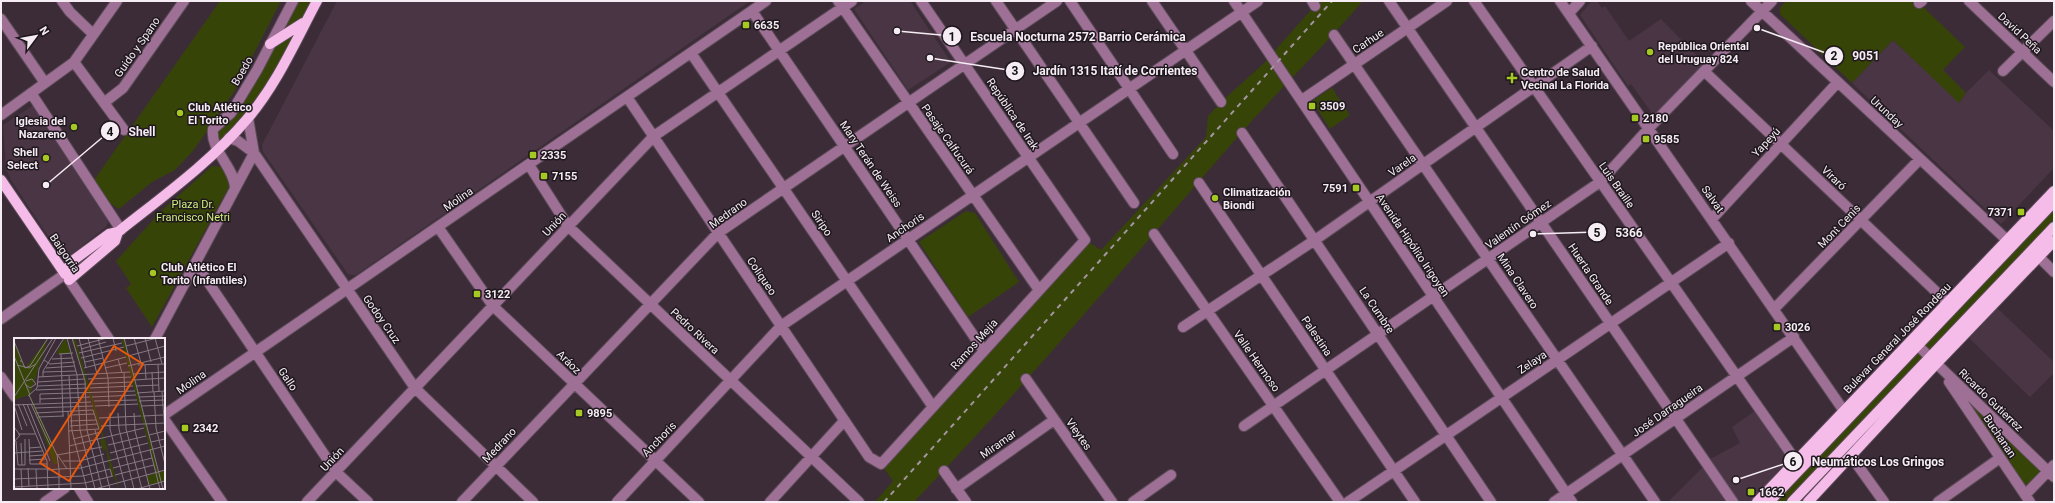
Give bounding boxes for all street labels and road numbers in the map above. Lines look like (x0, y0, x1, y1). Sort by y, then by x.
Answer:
street label: David Peña (1995, 10, 2044, 57)
street label: Guido y Spano (112, 15, 163, 80)
street label: Carhue (1350, 26, 1386, 57)
street label: Boedo (229, 54, 256, 88)
street label: República de Irak (984, 76, 1042, 153)
street label: Urunday (1867, 94, 1906, 131)
street label: Pasaje Calfucurá (919, 102, 977, 177)
street label: Mary Terán de Weiss (837, 119, 905, 210)
street label: Yapeyú (1750, 125, 1783, 160)
street label: Varela (1386, 151, 1419, 180)
street label: Luis Braille (1596, 160, 1637, 211)
street label: Viraró (1819, 164, 1849, 193)
street label: Salvat (1699, 183, 1727, 216)
street label: Molina (441, 185, 476, 214)
street label: Avenida Hipólito Irigoyen (1373, 191, 1452, 299)
street label: Medrano (707, 195, 750, 231)
street label: Valentín Gómez (1483, 197, 1554, 252)
street label: Mont Cenis (1815, 202, 1864, 251)
street label: Siripo (808, 208, 835, 239)
street label: Unión (540, 210, 569, 239)
street label: Anchoris (884, 210, 927, 245)
street label: Baigorria (47, 231, 82, 275)
street label: Huerta Grande (1565, 241, 1616, 308)
street label: Mina Clavero (1494, 251, 1541, 311)
street label: Coliqueo (744, 255, 779, 298)
street label: Bulevar General José Rondeau (1841, 280, 1954, 396)
street label: La Cumbre (1356, 285, 1397, 336)
street label: Godoy Cruz (360, 292, 403, 347)
street label: Pedro Rivera (668, 306, 722, 357)
street label: Palestina (1299, 314, 1335, 359)
street label: Ramos Mejía (948, 316, 1001, 372)
street label: Valle Hermoso (1231, 328, 1283, 394)
street label: Aráoz (554, 348, 584, 377)
street label: Zelaya (1515, 348, 1549, 377)
street label: Gallo (275, 365, 300, 393)
street label: Ricardo Gutierrez (1956, 366, 2026, 435)
street label: Molina (174, 368, 209, 397)
street label: José Darragueira (1629, 381, 1705, 440)
street label: Buchanan (1981, 412, 2019, 460)
street label: Vieytes (1063, 416, 1094, 453)
street label: Anchoris (640, 419, 679, 459)
street label: Medrano (480, 425, 519, 466)
street label: Miramar (978, 427, 1019, 462)
street label: Unión (318, 445, 347, 474)

